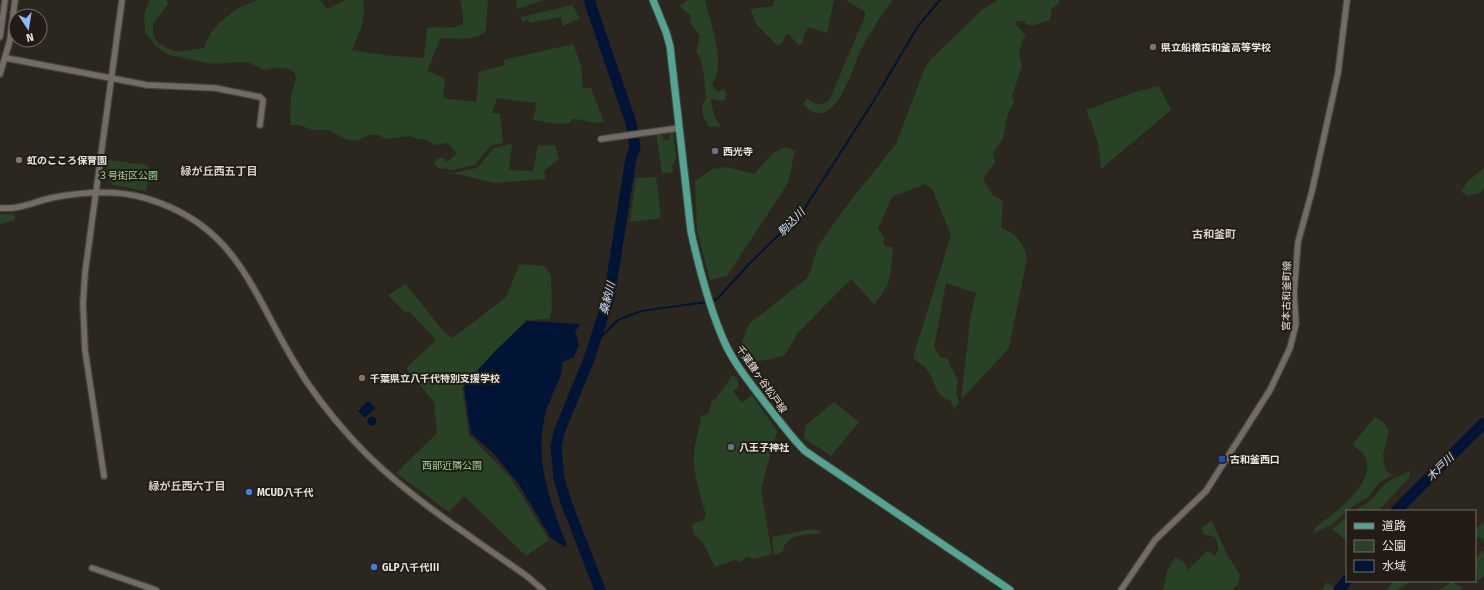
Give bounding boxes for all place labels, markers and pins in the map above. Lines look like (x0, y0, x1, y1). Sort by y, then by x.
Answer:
marker: 県立船橋古和釜高等学校 (1148, 42, 1158, 52)
place label: 県立船橋古和釜高等学校 (1161, 42, 1271, 54)
marker: 西光寺 (710, 146, 720, 156)
place label: 西光寺 (723, 146, 753, 158)
marker: 虹のこころ保育園 (14, 155, 24, 165)
place label: 虹のこころ保育園 (27, 155, 107, 167)
marker: 千葉県立八千代特別支援学校 (357, 373, 367, 383)
place label: 千葉県立八千代特別支援学校 (370, 373, 500, 385)
marker: 八王子神社 (726, 442, 736, 452)
place label: 八王子神社 (739, 442, 790, 454)
marker: 古和釜西口 (1217, 454, 1227, 464)
place label: 古和釜西口 (1230, 454, 1280, 466)
marker: MCUD八千代 (244, 487, 254, 497)
place label: MCUD八千代 (257, 487, 313, 499)
marker: GLP八千代Ⅲ (369, 562, 379, 572)
place label: GLP八千代Ⅲ (382, 562, 440, 574)

